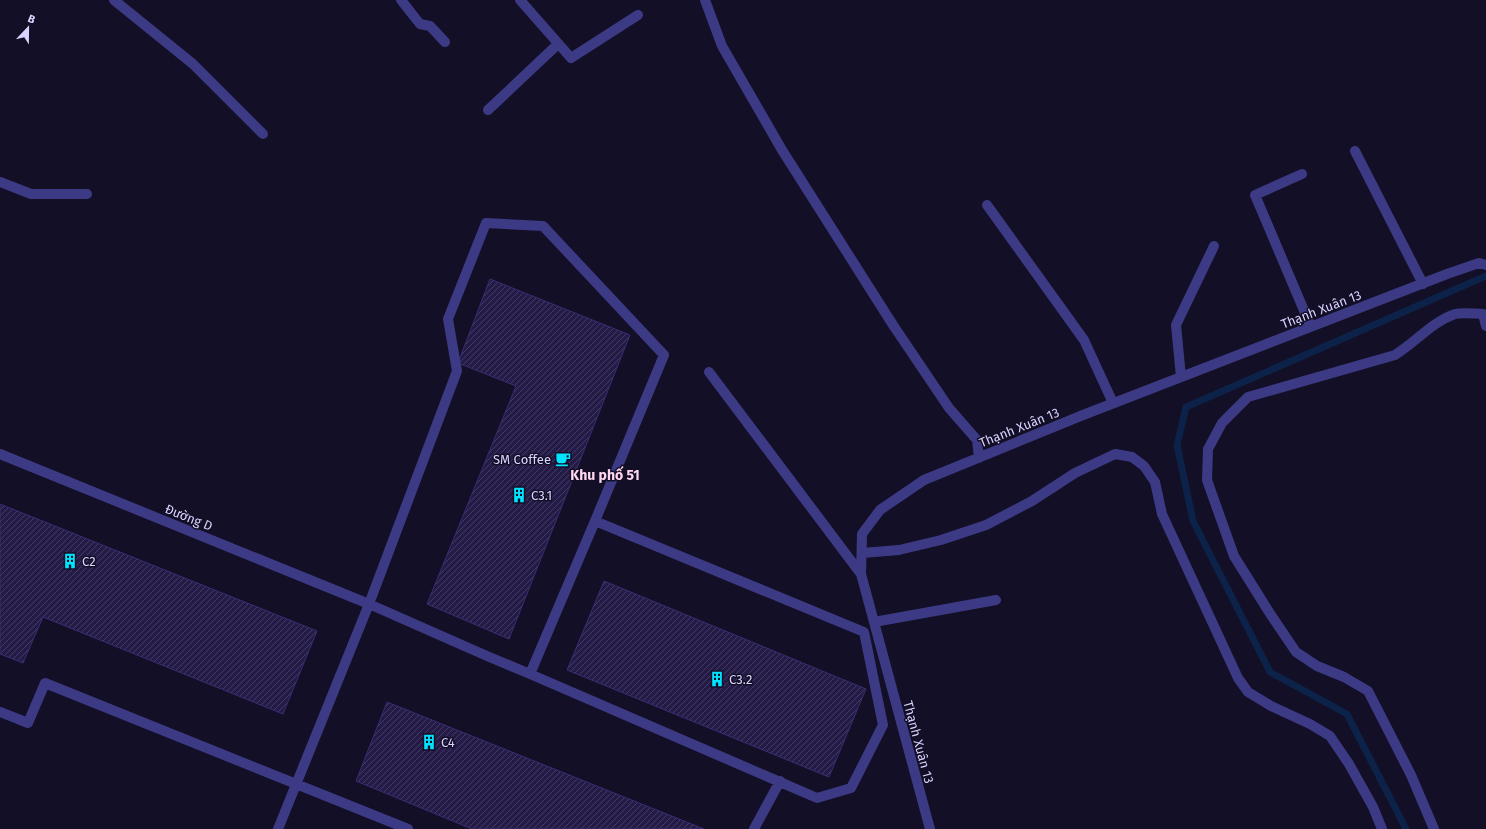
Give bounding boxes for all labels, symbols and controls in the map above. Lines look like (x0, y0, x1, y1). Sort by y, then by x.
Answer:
north arrow (8, 8, 48, 48)
text: B (26, 12, 37, 27)
street label: Thạnh Xuân 13 (1279, 287, 1363, 332)
street label: Thạnh Xuân 13 (977, 405, 1061, 450)
cafe icon: SM Coffee (554, 450, 572, 468)
place label: SM Coffee (493, 452, 551, 467)
district label: Khu phố 51 (570, 465, 640, 484)
building icon: С3.1 (510, 486, 528, 504)
place label: С3.1 (531, 488, 552, 503)
street label: Đường D (163, 501, 215, 534)
building icon: С2 (61, 552, 79, 570)
place label: С2 (82, 554, 96, 569)
building icon: C3.2 (708, 670, 726, 688)
place label: C3.2 (729, 672, 752, 687)
street label: Thạnh Xuân 13 (900, 699, 937, 785)
building icon: C4 (420, 733, 438, 751)
place label: C4 (441, 735, 455, 750)

